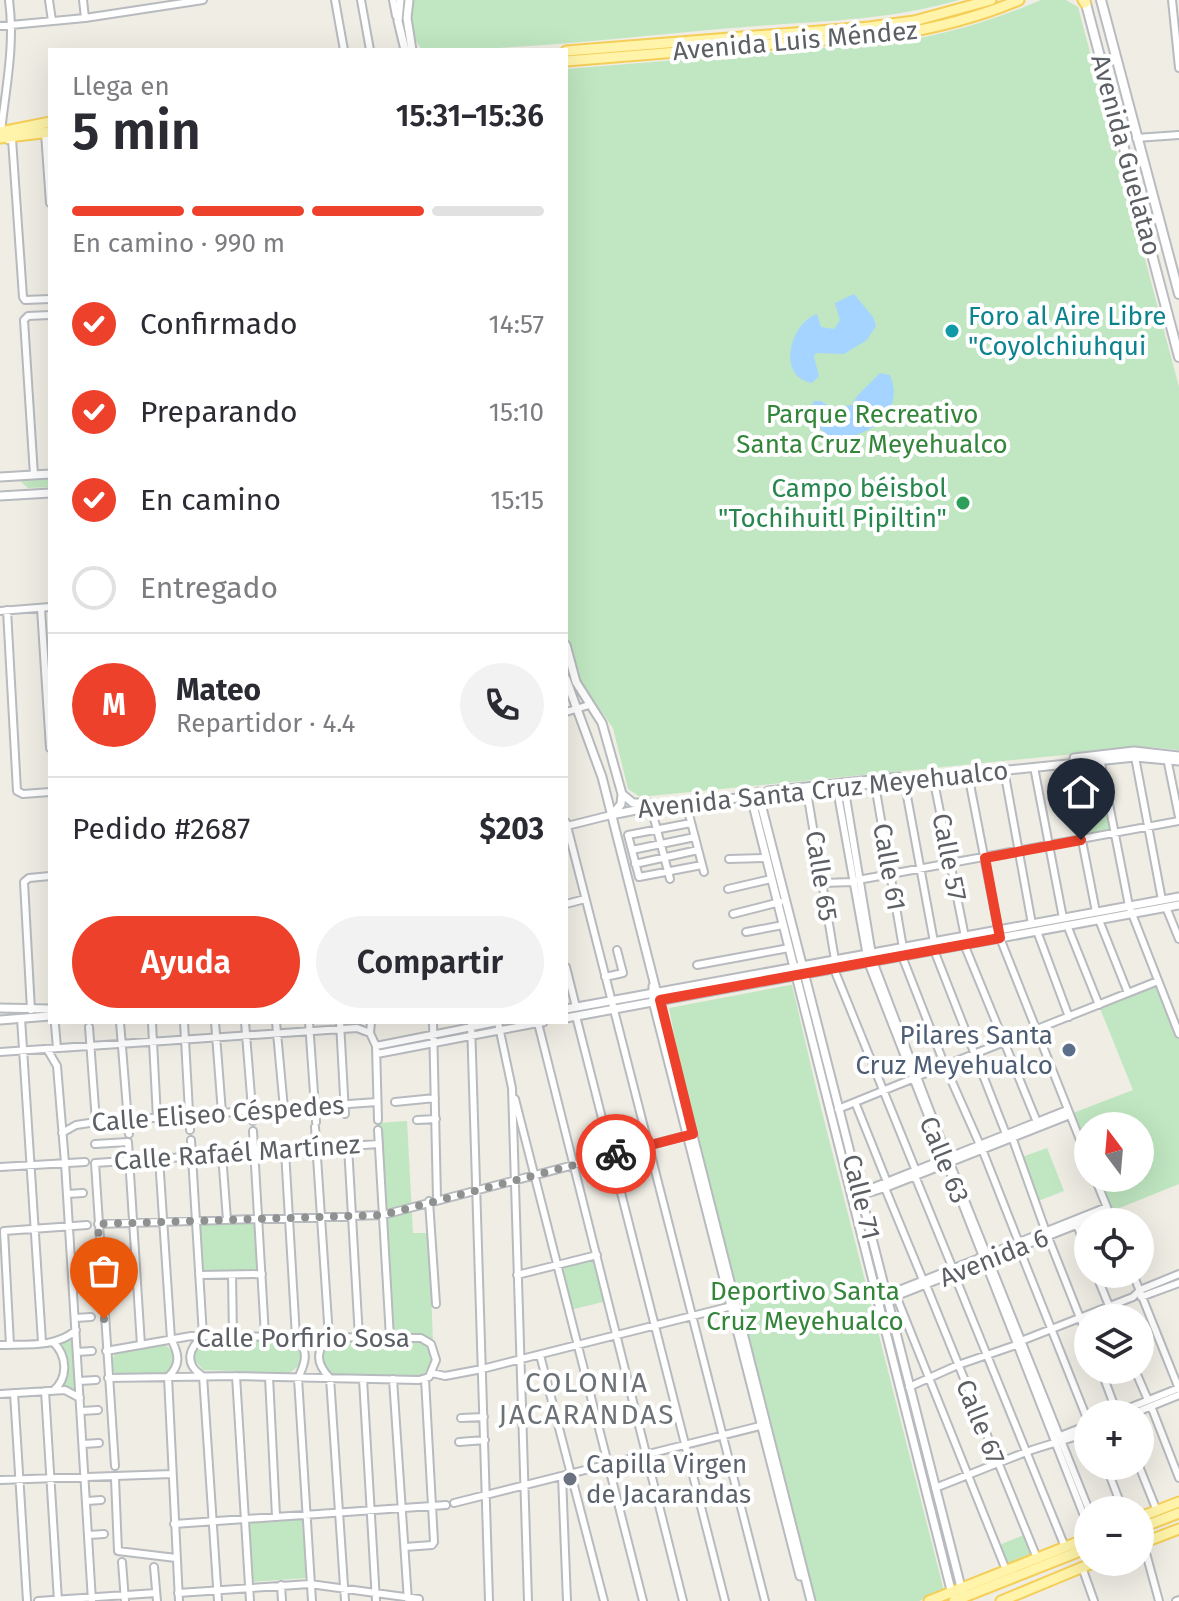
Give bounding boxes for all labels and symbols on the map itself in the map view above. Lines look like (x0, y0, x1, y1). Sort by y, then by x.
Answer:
street label: Avenida Luis Méndez (671, 15, 919, 67)
street label: Avenida Guelatao (1084, 51, 1168, 259)
place label: Foro al Aire Libre "Coyolchiuhqui (968, 301, 1166, 362)
marker: Foro al Aire Libre "Coyolchiuhqui (943, 322, 961, 340)
park label: Parque Recreativo Santa Cruz Meyehualco (736, 399, 1008, 460)
place label: Campo béisbol "Tochihuitl Pipiltin" (718, 473, 947, 534)
marker: Campo béisbol "Tochihuitl Pipiltin" (954, 494, 972, 512)
street label: Avenida Santa Cruz Meyehualco (636, 755, 1010, 825)
pin (1047, 758, 1115, 840)
street label: Calle 57 (925, 811, 973, 903)
street label: Calle 61 (866, 821, 912, 913)
street label: Calle 65 (799, 829, 843, 923)
place label: Pilares Santa Cruz Meyehualco (855, 1020, 1053, 1081)
marker: Pilares Santa Cruz Meyehualco (1060, 1041, 1078, 1059)
street label: Calle Eliseo Céspedes (91, 1090, 345, 1138)
street label: Calle 63 (913, 1112, 975, 1208)
north arrow (1074, 1112, 1154, 1192)
courier (576, 1114, 656, 1194)
street label: Calle Rafaél Martínez (113, 1129, 361, 1177)
street label: Calle 71 (835, 1151, 887, 1243)
street label: Avenida 6 (935, 1222, 1053, 1294)
pin (70, 1237, 138, 1319)
park label: Deportivo Santa Cruz Meyehualco (706, 1276, 904, 1337)
street label: Calle Porfirio Sosa (196, 1323, 410, 1354)
district label: COLONIA JACARANDAS (498, 1366, 676, 1431)
street label: Calle 67 (949, 1375, 1011, 1469)
place label: Capilla Virgen de Jacarandas (586, 1449, 751, 1510)
marker: Capilla Virgen de Jacarandas (561, 1470, 579, 1488)

